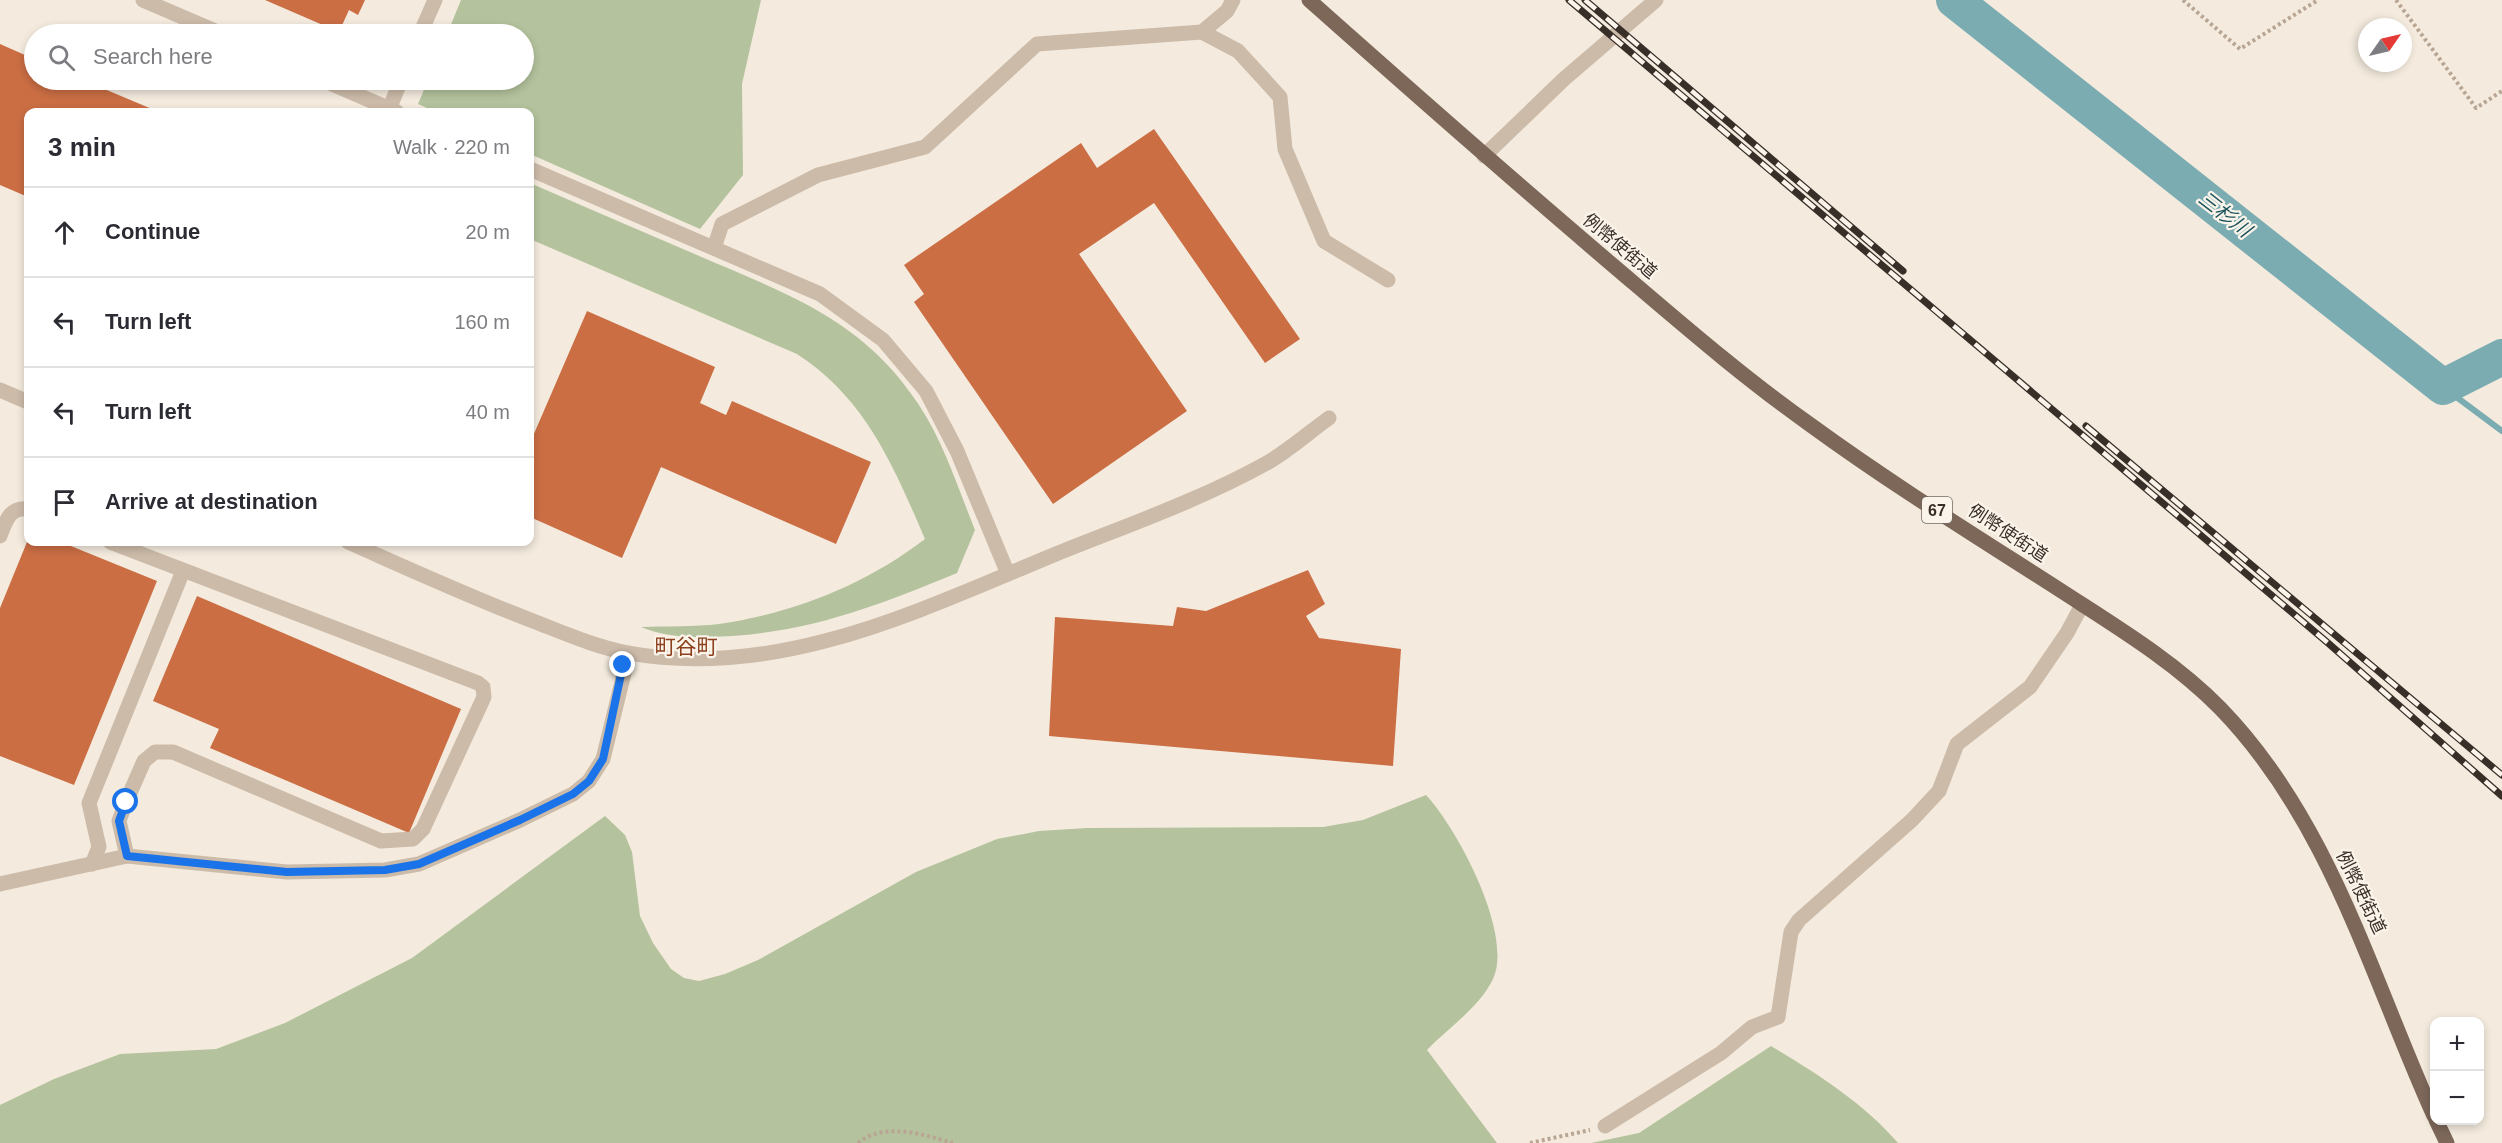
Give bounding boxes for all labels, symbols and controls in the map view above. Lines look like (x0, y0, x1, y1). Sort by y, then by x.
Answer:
north arrow (2358, 18, 2412, 72)
search box (24, 24, 534, 90)
icon: search (45, 41, 78, 74)
text: Search here (93, 44, 213, 69)
text: 3 min (48, 132, 116, 162)
text: Walk · 220 m (393, 136, 510, 158)
water label: 三杉川 (2195, 187, 2257, 242)
street label: 例幣使街道 (1579, 209, 1661, 283)
icon: ahead (48, 216, 81, 249)
text: Continue (105, 219, 200, 244)
text: 20 m (466, 221, 510, 243)
icon: left (48, 306, 81, 339)
text: Turn left (105, 309, 191, 334)
text: 160 m (454, 311, 510, 333)
icon: left (48, 396, 81, 429)
text: Turn left (105, 399, 191, 424)
text: 40 m (466, 401, 510, 423)
icon: arrive (48, 486, 81, 519)
text: Arrive at destination (105, 489, 318, 514)
road number: 67 (1922, 497, 1952, 523)
street label: 例幣使街道 (1965, 500, 2051, 566)
district label: 町谷町 (655, 635, 718, 658)
route end (609, 651, 635, 677)
route start (112, 788, 138, 814)
street label: 例幣使街道 (2332, 847, 2390, 937)
map controls (2430, 1017, 2484, 1125)
button: + (2430, 1017, 2484, 1071)
button: − (2430, 1071, 2484, 1125)

